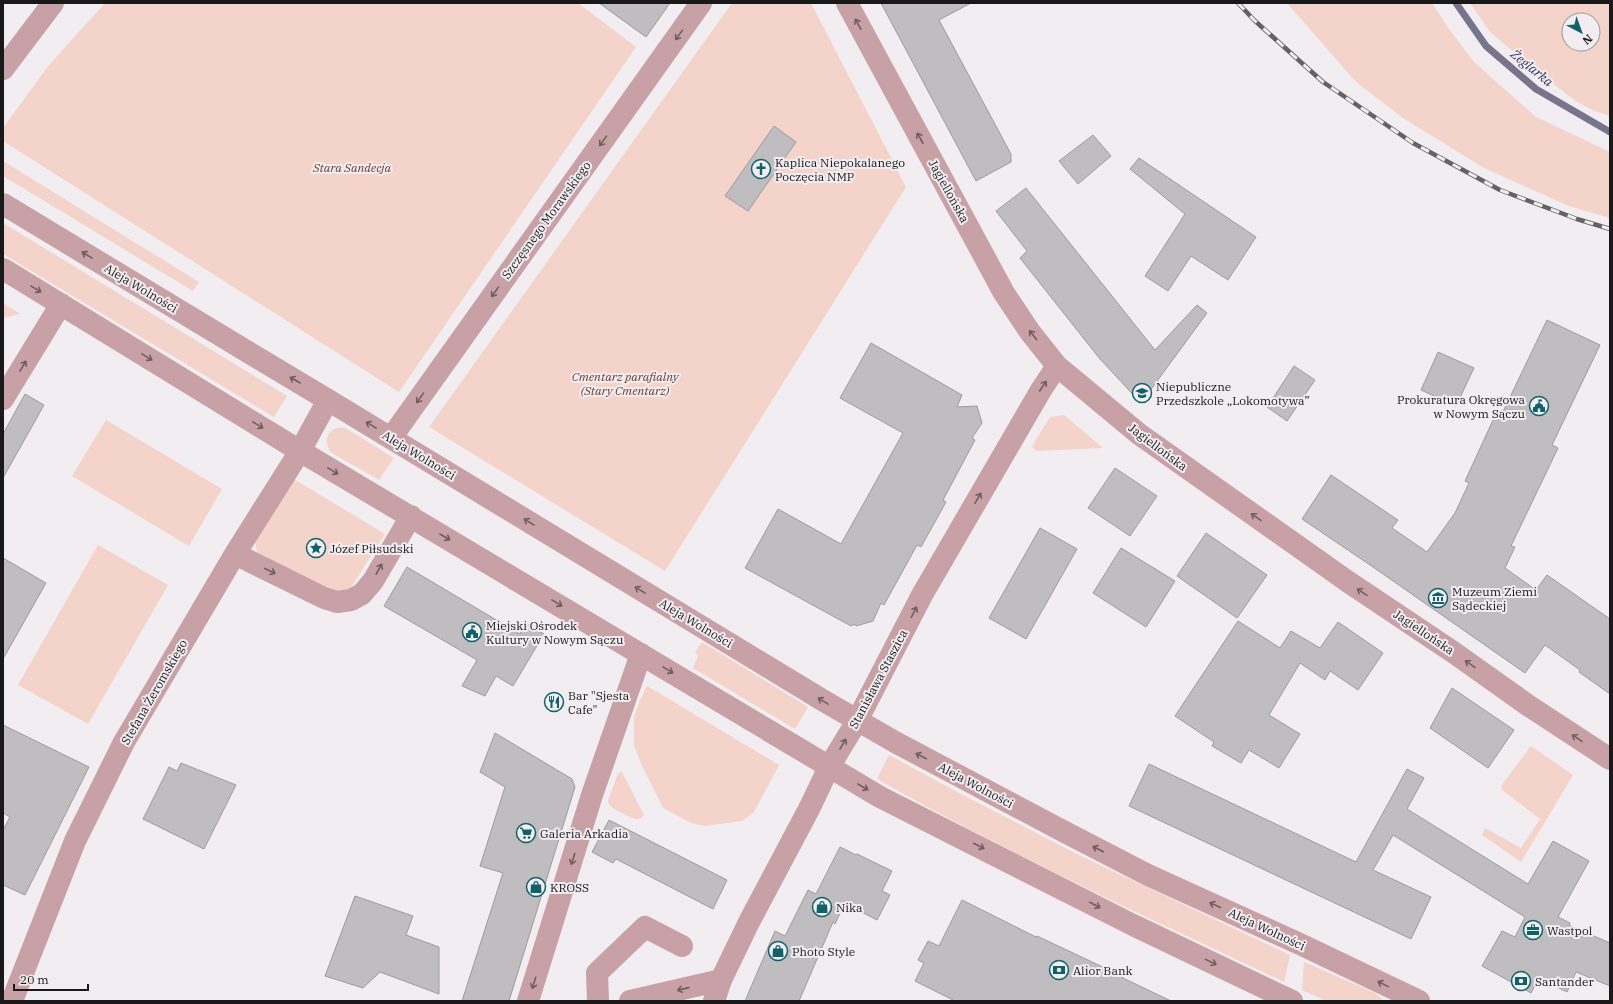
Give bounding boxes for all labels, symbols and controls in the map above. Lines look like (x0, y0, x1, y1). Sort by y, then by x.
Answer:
north arrow (1561, 12, 1601, 52)
one-way arrow (854, 18, 861, 30)
one-way arrow (675, 29, 683, 40)
text: N (1579, 31, 1595, 48)
water label: Żeglarka (1507, 45, 1557, 90)
one-way arrow (916, 132, 923, 144)
one-way arrow (599, 135, 607, 146)
place label: Kaplica Niepokalanego Poczęcia NMP (775, 155, 905, 184)
street label: Jagiellońska (926, 157, 973, 226)
street label: Szczęsnego Morawskiego (498, 158, 594, 282)
church icon: Kaplica Niepokalanego Poczęcia NMP (750, 158, 772, 180)
park label: Stara Sandecja (312, 160, 392, 175)
one-way arrow (81, 251, 93, 259)
street label: Aleja Wolności (102, 260, 181, 316)
one-way arrow (30, 286, 42, 294)
one-way arrow (491, 286, 499, 297)
one-way arrow (1029, 330, 1038, 341)
one-way arrow (141, 353, 152, 361)
one-way arrow (20, 360, 28, 372)
park label: Cmentarz parafialny (Stary Cmentarz) (572, 369, 680, 398)
one-way arrow (289, 376, 300, 384)
place label: Niepubliczne Przedszkole „Lokomotywa” (1156, 379, 1310, 408)
one-way arrow (1039, 381, 1047, 392)
school or university icon: Niepubliczne Przedszkole „Lokomotywa” (1131, 382, 1153, 404)
one-way arrow (416, 392, 424, 403)
place label: Prokuratura Okręgowa w Nowym Sączu (1397, 392, 1526, 421)
public building icon: Prokuratura Okręgowa w Nowym Sączu (1528, 395, 1550, 417)
street label: Jagiellońska (1126, 420, 1191, 474)
one-way arrow (252, 421, 263, 429)
one-way arrow (365, 421, 377, 429)
street label: Aleja Wolności (380, 427, 459, 483)
one-way arrow (327, 467, 339, 475)
one-way arrow (974, 493, 982, 505)
one-way arrow (1251, 513, 1262, 521)
one-way arrow (523, 518, 535, 526)
one-way arrow (439, 533, 451, 541)
place icon: Józef Piłsudski (305, 537, 327, 559)
place label: Józef Piłsudski (330, 541, 414, 556)
one-way arrow (376, 563, 384, 575)
one-way arrow (264, 568, 276, 575)
place label: Muzeum Ziemi Sądeckiej (1452, 584, 1537, 613)
one-way arrow (635, 586, 646, 594)
one-way arrow (1357, 587, 1368, 596)
museum icon: Muzeum Ziemi Sądeckiej (1427, 587, 1449, 609)
street label: Aleja Wolności (657, 595, 736, 651)
one-way arrow (551, 600, 563, 608)
one-way arrow (911, 606, 918, 618)
street label: Jagiellońska (1391, 606, 1457, 658)
place label: Miejski Ośrodek Kultury w Nowym Sączu (486, 618, 624, 647)
public building icon: Miejski Ośrodek Kultury w Nowym Sączu (461, 621, 483, 643)
street label: Stanisława Staszica (846, 627, 911, 731)
street label: Stefana Żeromskiego (118, 636, 190, 747)
one-way arrow (1465, 660, 1476, 668)
one-way arrow (662, 667, 674, 675)
place label: Bar "Sjesta Cafe" (568, 688, 630, 717)
restaurant icon: Bar "Sjesta Cafe" (543, 691, 565, 713)
one-way arrow (817, 696, 829, 704)
one-way arrow (1572, 734, 1583, 742)
one-way arrow (840, 738, 848, 750)
one-way arrow (915, 751, 927, 759)
street label: Aleja Wolności (936, 759, 1016, 811)
one-way arrow (857, 783, 868, 791)
supermarket icon: Galeria Arkadia (515, 822, 537, 844)
place label: Galeria Arkadia (540, 826, 629, 841)
one-way arrow (972, 843, 984, 850)
one-way arrow (1092, 845, 1104, 852)
one-way arrow (569, 852, 576, 865)
shop icon: KROSS (525, 876, 547, 898)
place label: KROSS (550, 880, 589, 895)
shop icon: Nika (811, 896, 833, 918)
place label: Nika (836, 900, 863, 915)
one-way arrow (1209, 901, 1221, 908)
one-way arrow (1088, 902, 1100, 909)
street label: Aleja Wolności (1226, 905, 1308, 953)
office icon: Wastpol (1522, 919, 1544, 941)
place label: Wastpol (1547, 923, 1593, 938)
shop icon: Photo Style (767, 940, 789, 962)
place label: Photo Style (792, 944, 855, 959)
bank icon: Alior Bank (1048, 959, 1070, 981)
one-way arrow (1205, 959, 1217, 966)
place label: Alior Bank (1073, 963, 1133, 978)
scale bar (14, 966, 88, 992)
bank icon: Santander (1510, 970, 1532, 992)
text: 20 m (20, 972, 49, 987)
place label: Santander (1535, 974, 1594, 989)
one-way arrow (530, 976, 537, 989)
one-way arrow (1378, 980, 1390, 987)
one-way arrow (677, 986, 690, 993)

